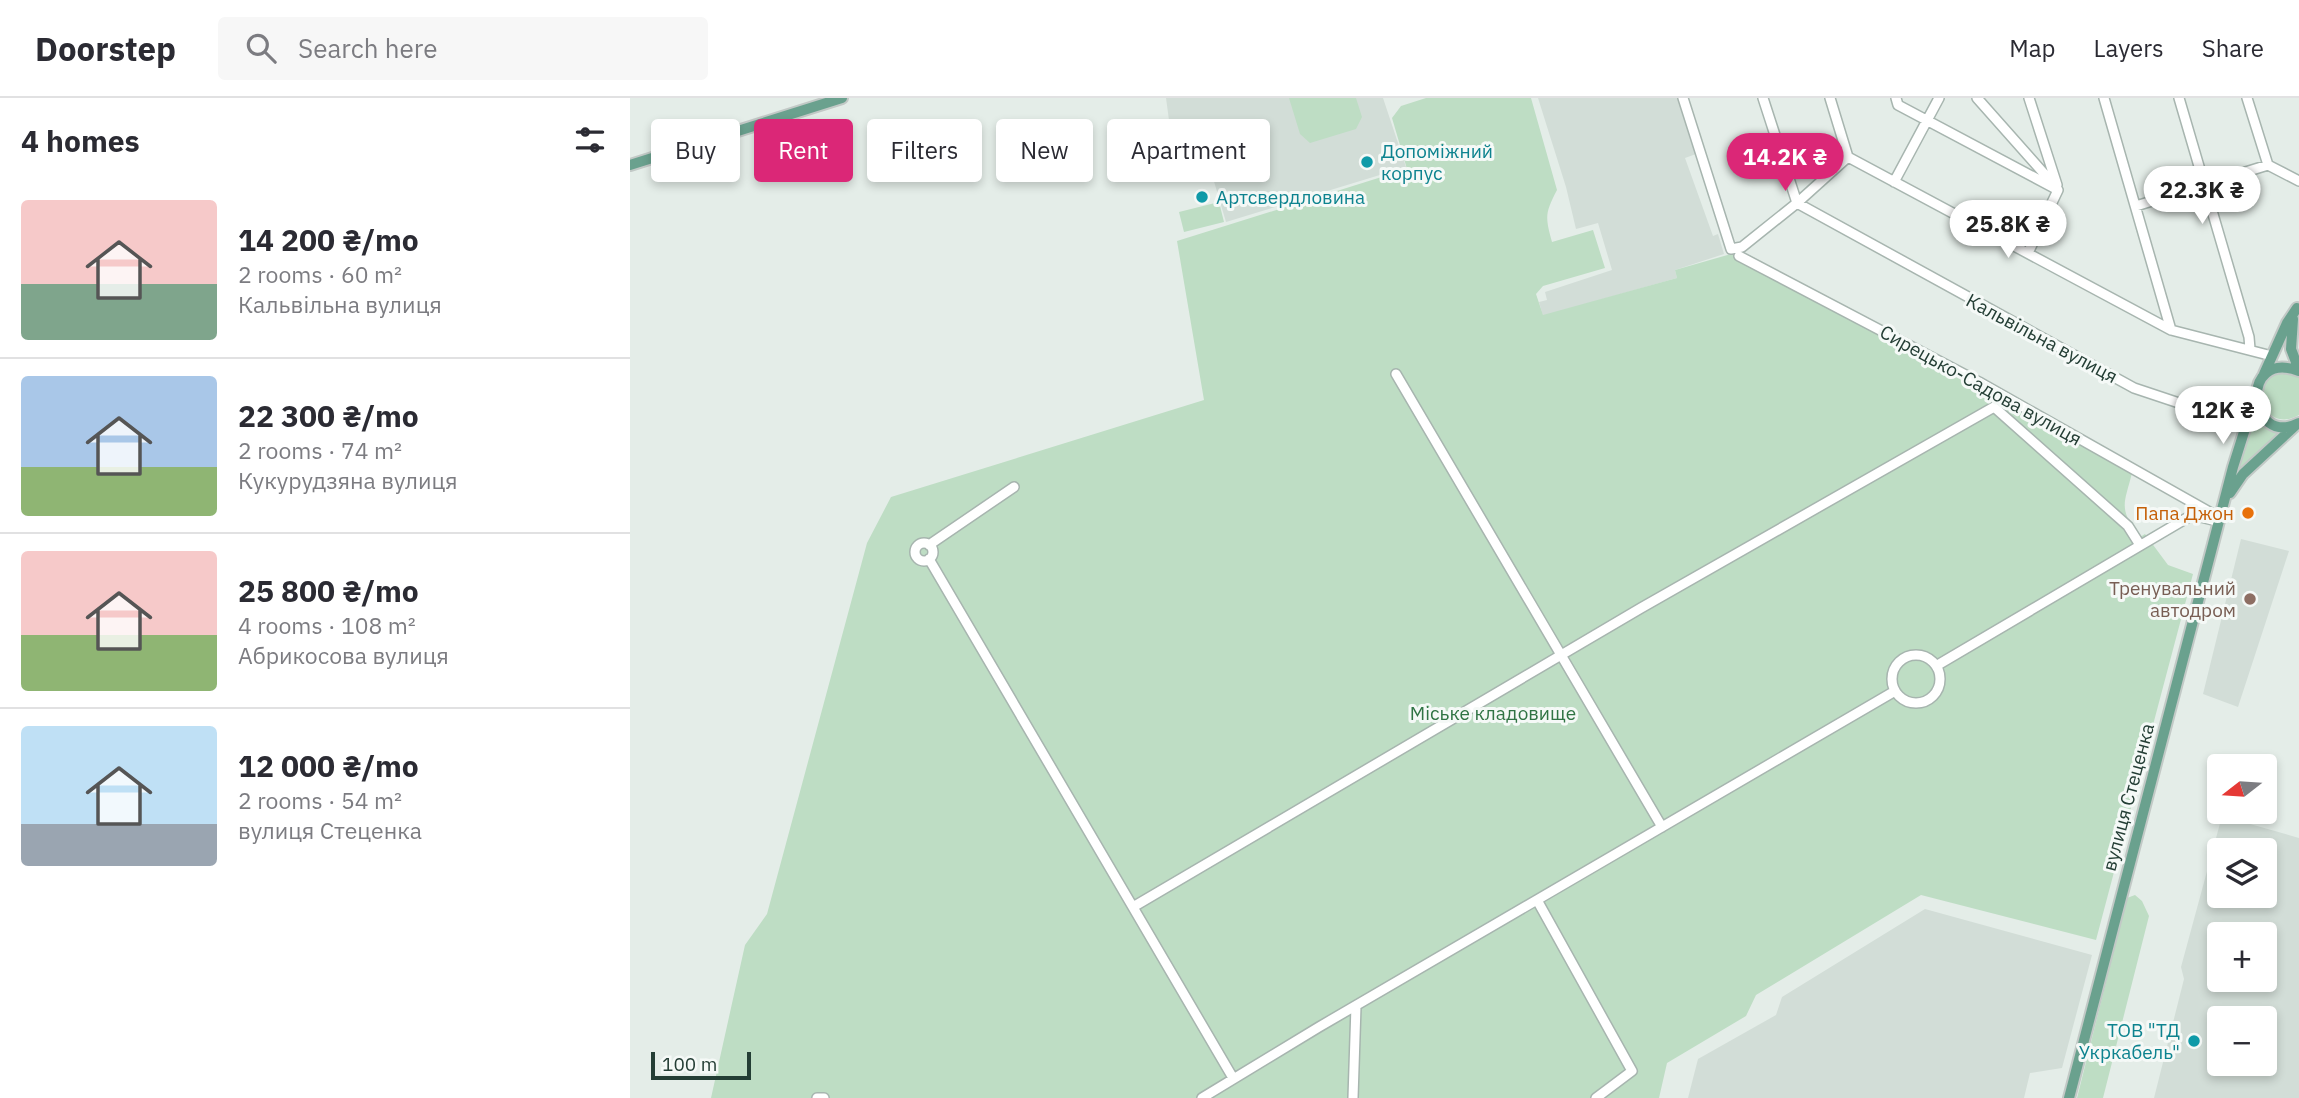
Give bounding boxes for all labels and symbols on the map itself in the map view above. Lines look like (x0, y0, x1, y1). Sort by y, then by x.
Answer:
pin: 14.2K ₴ (1720, 134, 1850, 193)
place label: Допоміжний корпус (1381, 139, 1493, 185)
marker: Допоміжний корпус (1359, 154, 1375, 170)
pin: 22.3K ₴ (2137, 166, 2267, 226)
place label: Артсвердловина (1216, 185, 1365, 209)
marker: Артсвердловина (1194, 189, 1210, 205)
pin: 25.8K ₴ (1943, 200, 2073, 260)
street label: Кальвільна вулиця (1962, 288, 2122, 388)
street label: Сирецько-Садова вулиця (1876, 319, 2086, 451)
pin: 12K ₴ (2174, 386, 2272, 446)
place label: Папа Джон (2135, 501, 2234, 525)
marker: Папа Джон (2240, 505, 2256, 521)
place label: Тренувальний автодром (2109, 576, 2236, 622)
marker: Тренувальний автодром (2242, 591, 2258, 607)
park label: Міське кладовище (1410, 701, 1576, 725)
street label: вулиця Стеценка (2097, 721, 2159, 873)
north arrow (2207, 754, 2277, 824)
place label: ТОВ "ТД Укркабель" (2079, 1018, 2180, 1064)
marker: ТОВ "ТД Укркабель" (2186, 1033, 2202, 1049)
scale bar (651, 1049, 751, 1081)

